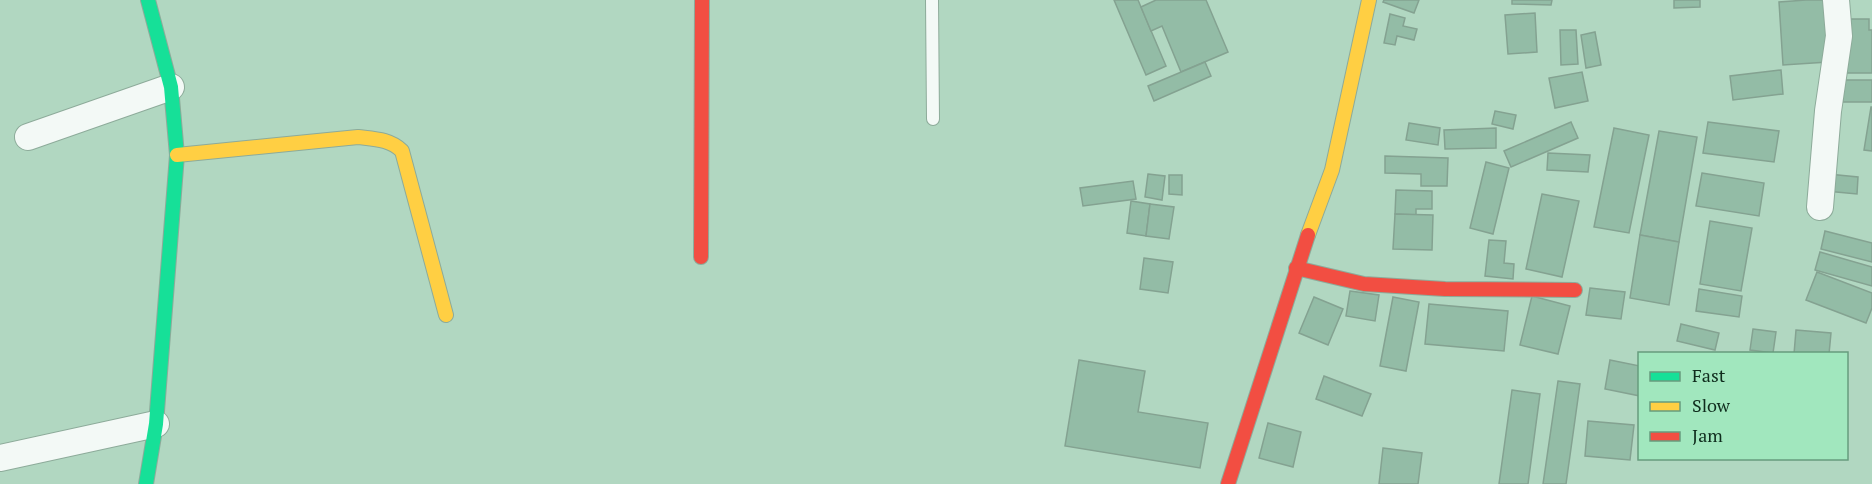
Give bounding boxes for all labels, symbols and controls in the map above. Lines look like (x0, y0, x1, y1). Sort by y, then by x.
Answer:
legend (1638, 352, 1848, 460)
text: Fast (1692, 363, 1726, 387)
text: Slow (1692, 393, 1731, 417)
text: Jam (1692, 423, 1723, 447)

